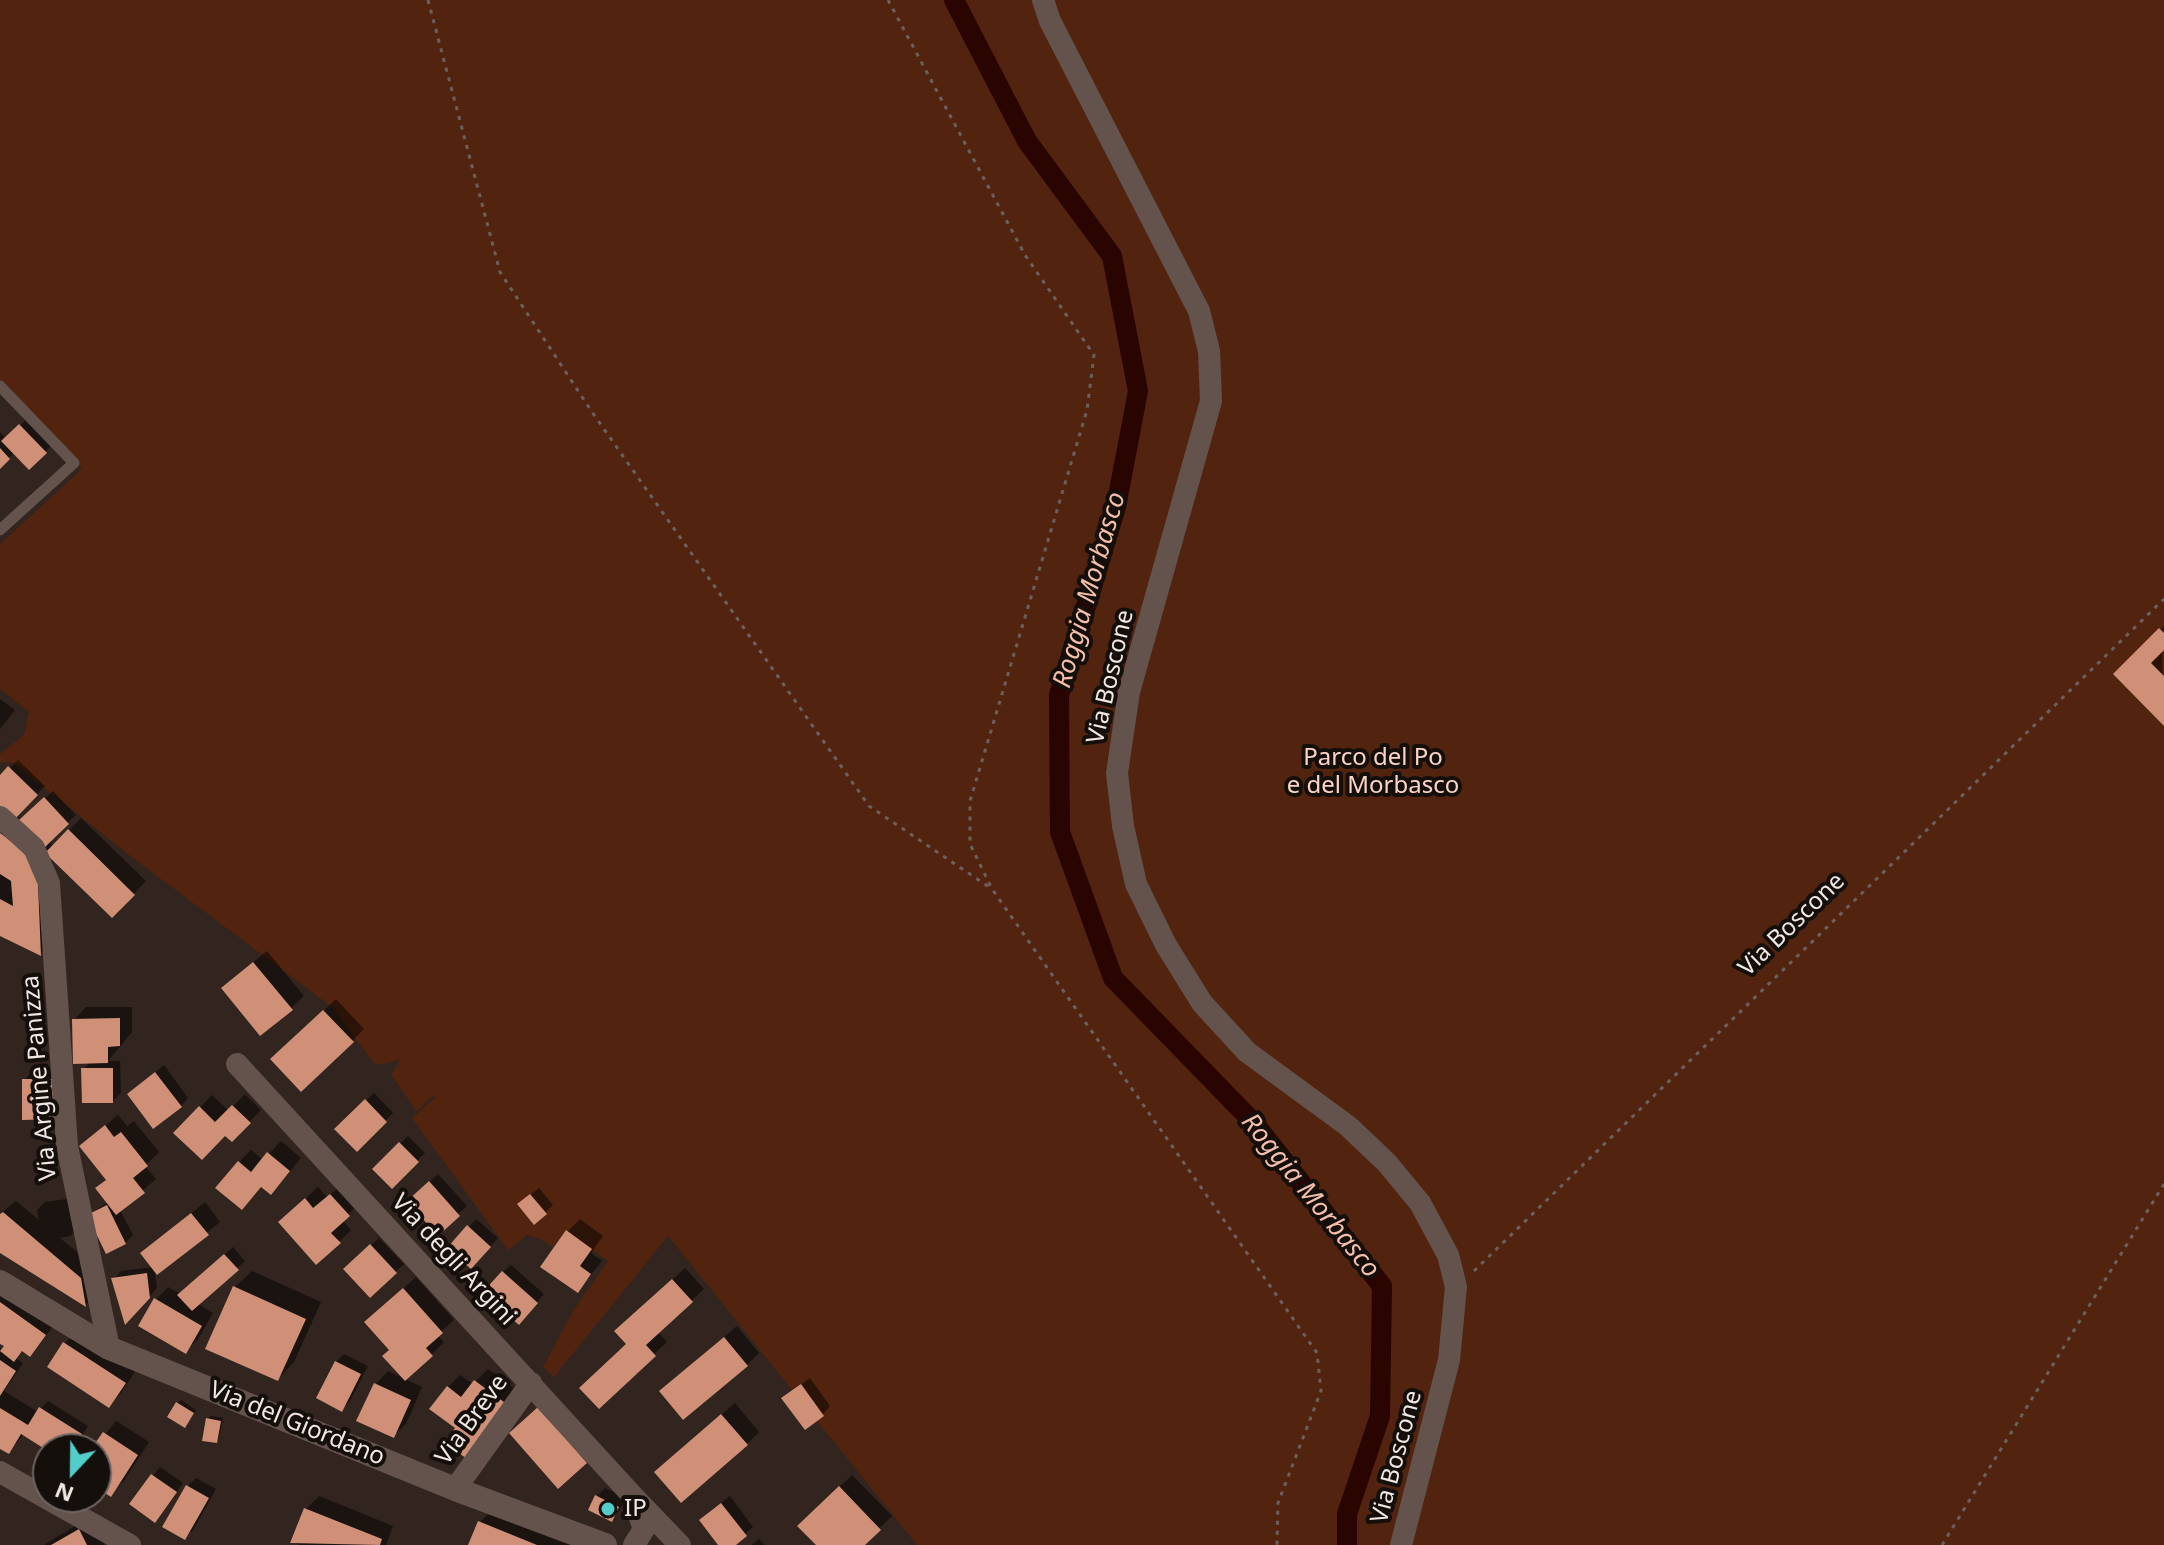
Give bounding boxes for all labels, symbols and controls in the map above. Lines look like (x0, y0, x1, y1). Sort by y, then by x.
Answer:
water label: Roggia Morbasco (1047, 489, 1133, 691)
street label: Via Boscone (1082, 607, 1140, 747)
park label: Parco del Po e del Morbasco (1287, 744, 1459, 800)
street label: Via Boscone (1733, 867, 1851, 983)
street label: Via Argine Panizza (17, 974, 63, 1182)
water label: Roggia Morbasco (1234, 1108, 1386, 1284)
street label: Via degli Argini (385, 1188, 521, 1332)
street label: Via Breve (430, 1369, 514, 1471)
street label: Via del Giordano (205, 1376, 389, 1472)
street label: Via Boscone (1365, 1387, 1429, 1527)
north arrow (32, 1433, 112, 1513)
text: N (50, 1476, 78, 1511)
place label: IP (624, 1495, 647, 1523)
marker: IP (599, 1500, 617, 1518)

